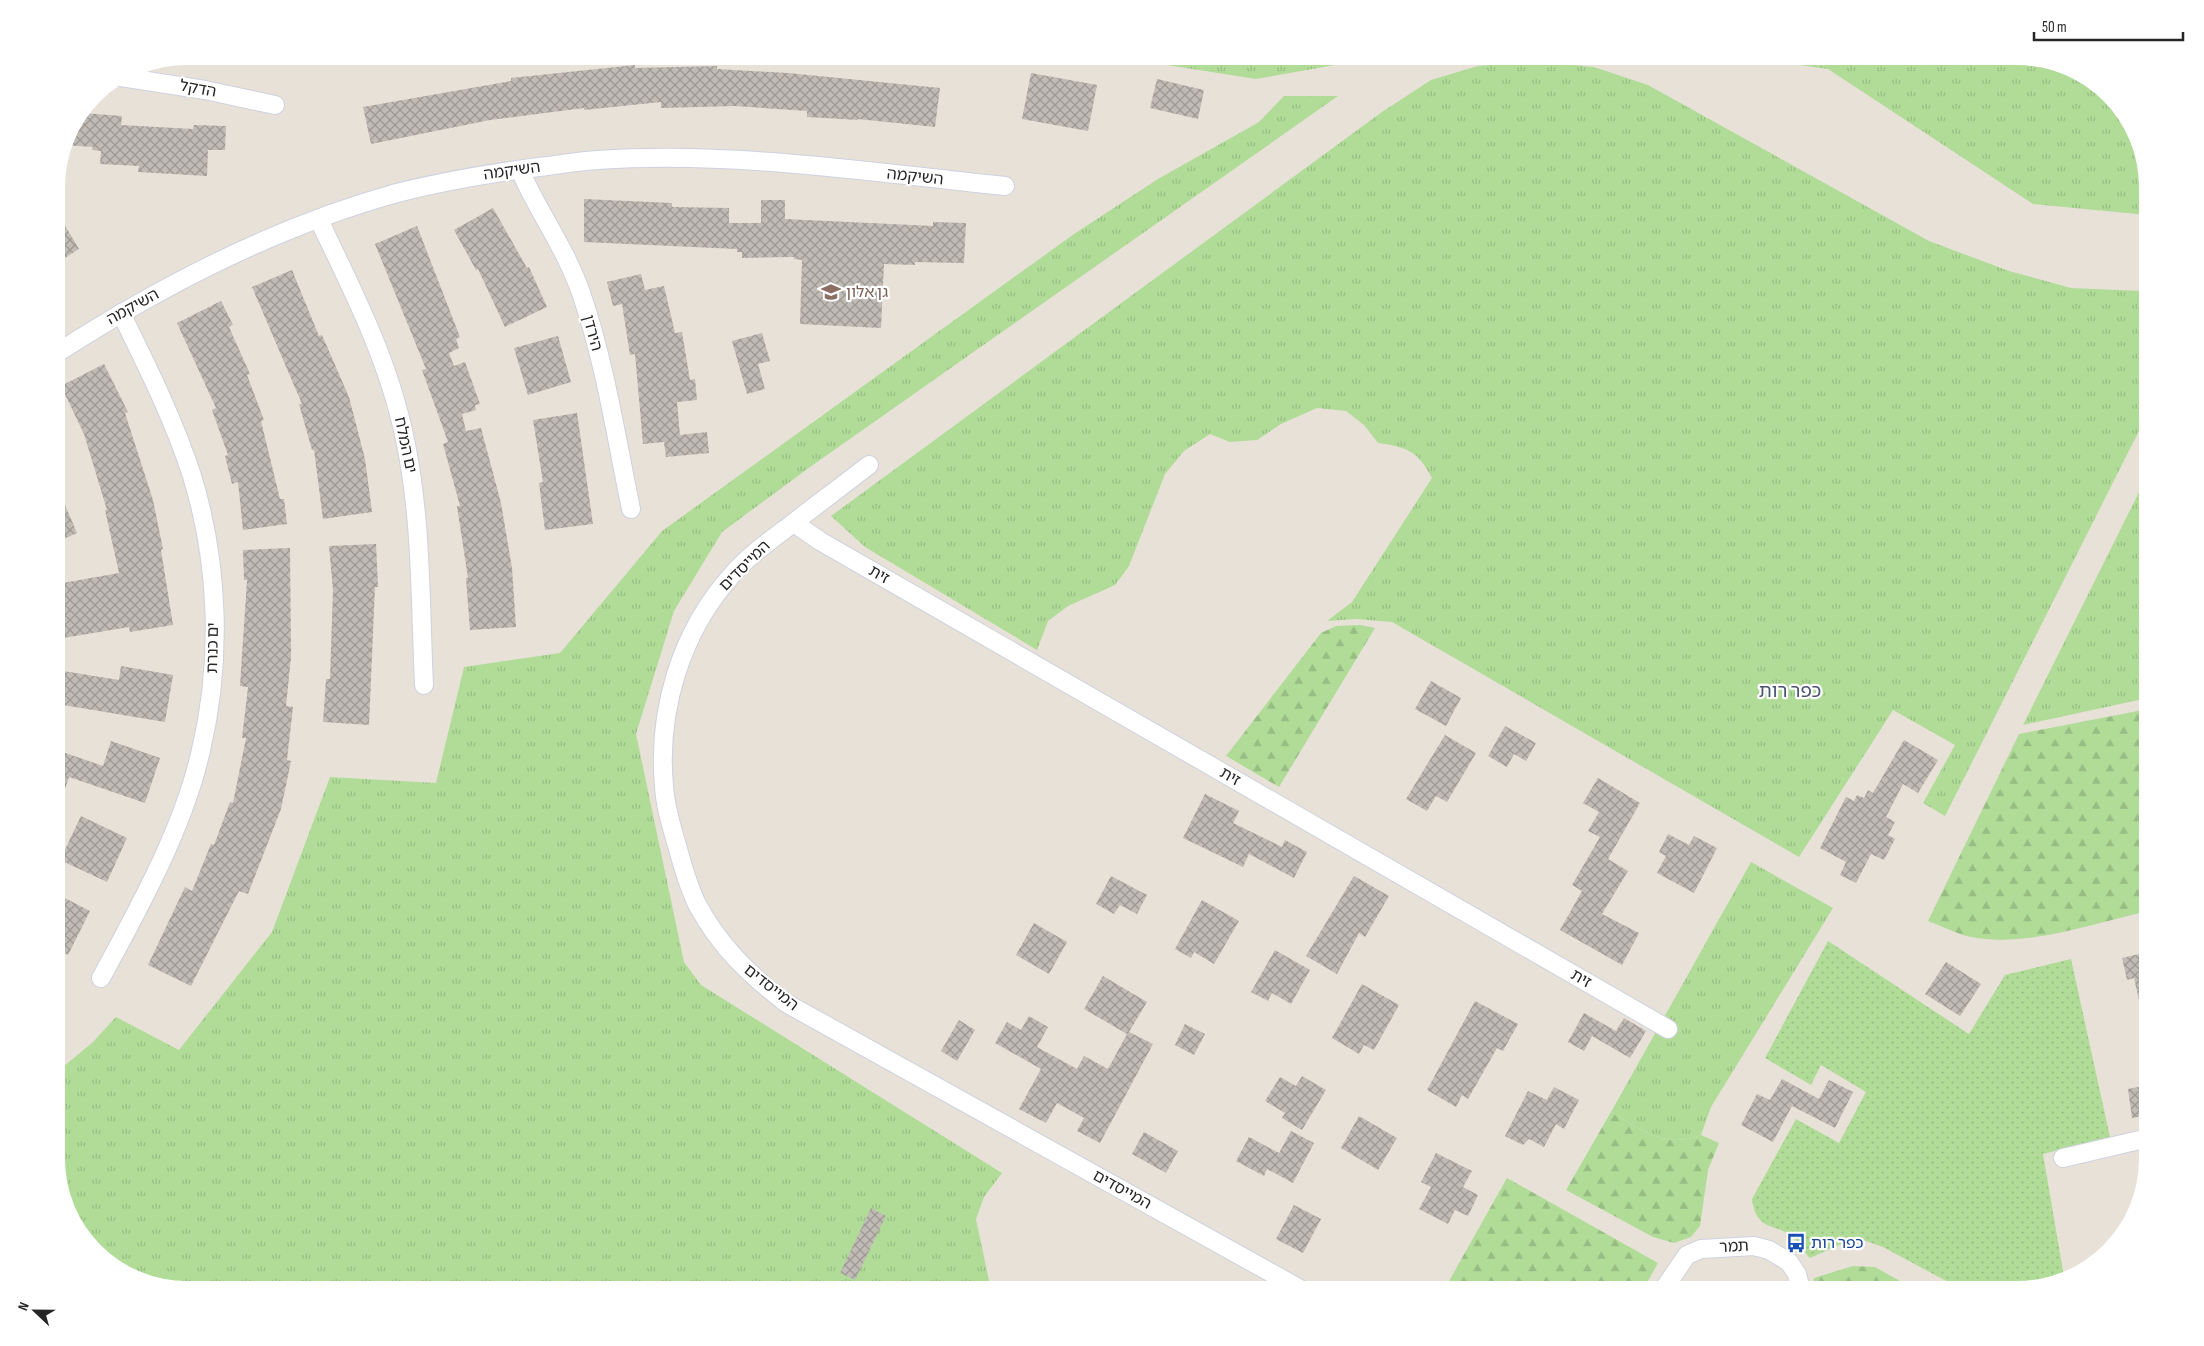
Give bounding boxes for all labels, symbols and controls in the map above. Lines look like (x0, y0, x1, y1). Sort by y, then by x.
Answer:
scale bar (2034, 10, 2183, 42)
text: 50 m (2042, 18, 2067, 37)
street label: הדקל (178, 76, 218, 102)
street label: השיקמה (482, 158, 542, 184)
street label: השיקמה (886, 165, 944, 189)
school or university icon: גן אלון (820, 281, 842, 303)
place label: גן אלון (846, 283, 888, 302)
street label: השיקמה (103, 285, 163, 329)
street label: הירדן (578, 313, 606, 353)
street label: ים המלח (390, 415, 420, 475)
street label: המייסדים (716, 537, 774, 595)
street label: זית (865, 562, 893, 588)
street label: ים כנרת (203, 622, 223, 674)
district label: כפר רות (1759, 680, 1821, 703)
street label: זית (1216, 764, 1244, 790)
street label: המייסדים (740, 961, 802, 1015)
street label: זית (1567, 966, 1595, 992)
street label: המייסדים (1089, 1166, 1155, 1214)
bus stop icon: כפר רות (1785, 1232, 1807, 1254)
place label: כפר רות (1811, 1234, 1864, 1253)
street label: תמר (1719, 1237, 1749, 1257)
north arrow (10, 1286, 60, 1336)
text: N (14, 1300, 33, 1313)

